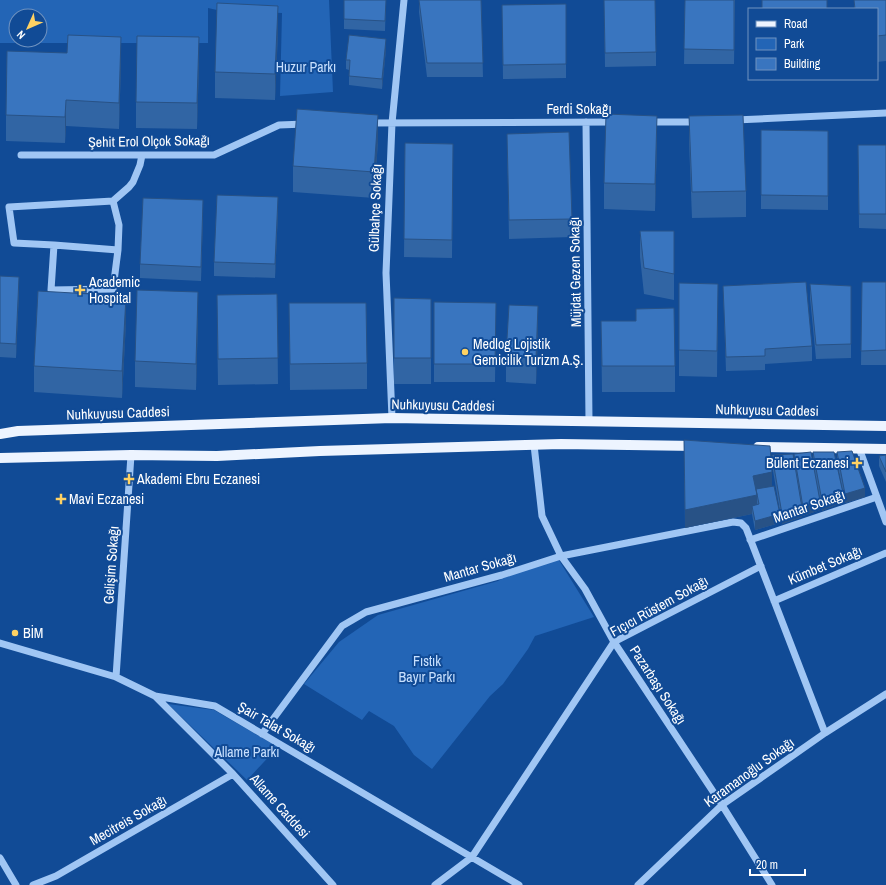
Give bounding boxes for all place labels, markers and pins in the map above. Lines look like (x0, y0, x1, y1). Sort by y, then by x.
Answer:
place label: Academic Hospital (88, 273, 140, 307)
marker: Academic Hospital (74, 284, 86, 296)
place label: Medlog Lojistik Gemicilik Turizm A.Ş. (473, 335, 583, 369)
marker: Medlog Lojistik Gemicilik Turizm A.Ş. (460, 347, 470, 357)
place label: Bülent Eczanesi (766, 454, 849, 472)
marker: Bülent Eczanesi (852, 458, 862, 468)
place label: Akademi Ebru Eczanesi (136, 470, 260, 488)
marker: Akademi Ebru Eczanesi (124, 474, 134, 484)
place label: Mavi Eczanesi (69, 490, 144, 508)
marker: Mavi Eczanesi (56, 494, 66, 504)
place label: BİM (23, 624, 43, 642)
marker: BİM (10, 628, 20, 638)

